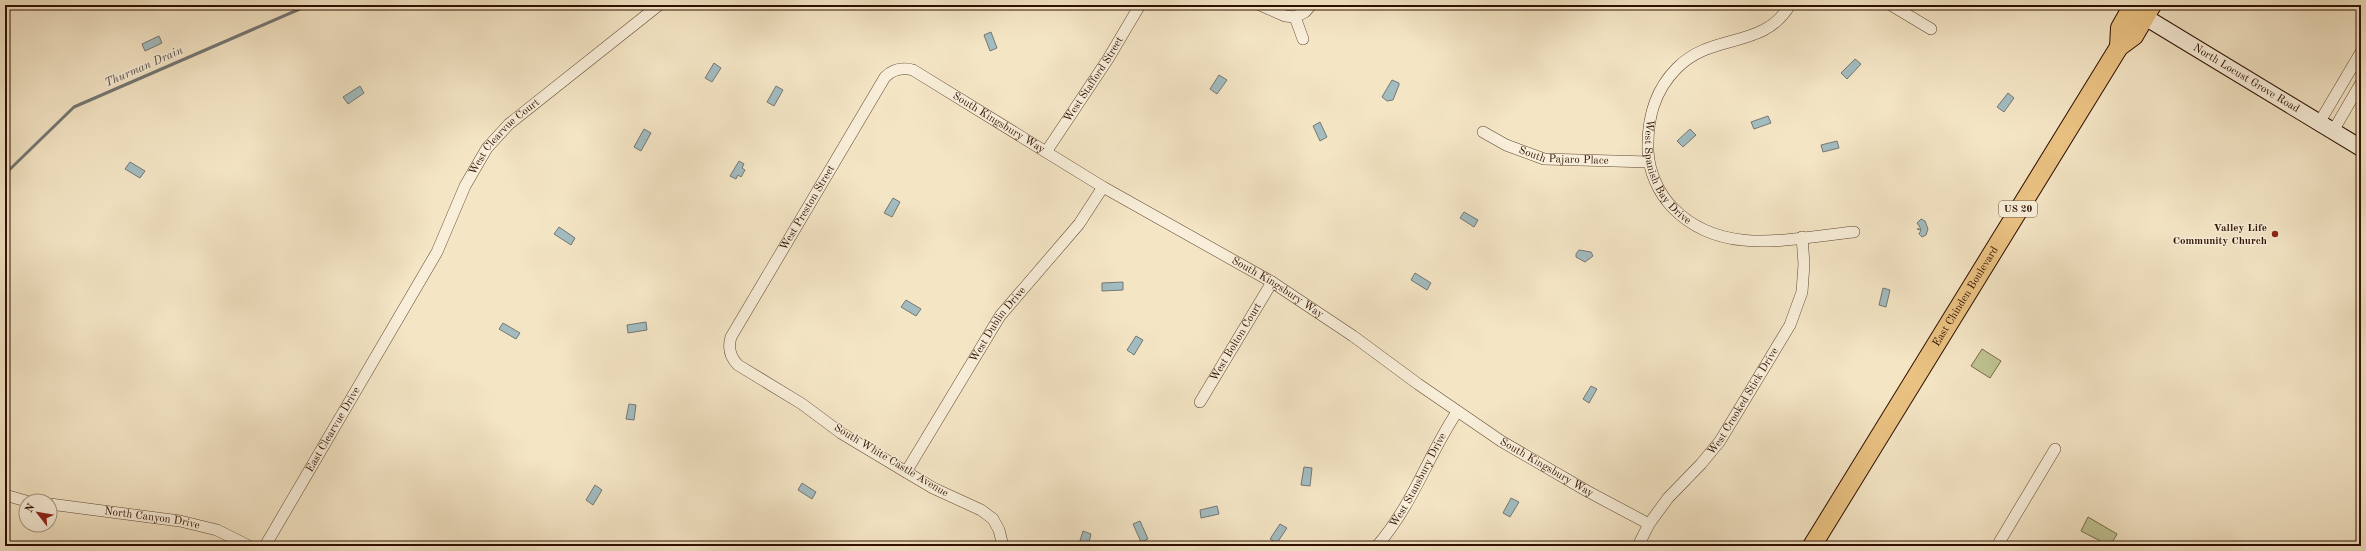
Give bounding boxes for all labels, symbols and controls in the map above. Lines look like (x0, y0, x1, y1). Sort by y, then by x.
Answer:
street label: West Stafford Street (1062, 35, 1125, 124)
street label: North Locust Grove Road (2191, 42, 2301, 115)
water label: Thurman Drain (103, 44, 185, 90)
street label: South Kingsbury Way (951, 90, 1047, 155)
street label: West Clearvue Court (467, 97, 542, 177)
street label: West Spanish Bay Drive (1642, 119, 1693, 226)
street label: South Pajaro Place (1517, 145, 1609, 166)
street label: West Preston Street (778, 163, 837, 252)
road number: US 20 (1999, 201, 2037, 217)
place label: Valley Life Community Church (2173, 223, 2267, 247)
marker: Valley Life Community Church (2270, 229, 2280, 239)
street label: East Chinden Boulevard (1931, 244, 2001, 348)
street label: South Kingsbury Way (1230, 255, 1326, 320)
street label: West Dublin Drive (968, 285, 1028, 364)
street label: West Bolton Court (1208, 301, 1264, 383)
street label: West Crooked Stick Drive (1706, 346, 1780, 457)
street label: East Clearvue Drive (304, 385, 362, 474)
street label: South White Castle Avenue (832, 422, 950, 500)
street label: West Stansbury Drive (1388, 431, 1448, 529)
street label: South Kingsbury Way (1498, 436, 1595, 499)
north arrow (18, 493, 58, 533)
text: N (24, 502, 38, 515)
street label: North Canyon Drive (104, 506, 201, 531)

